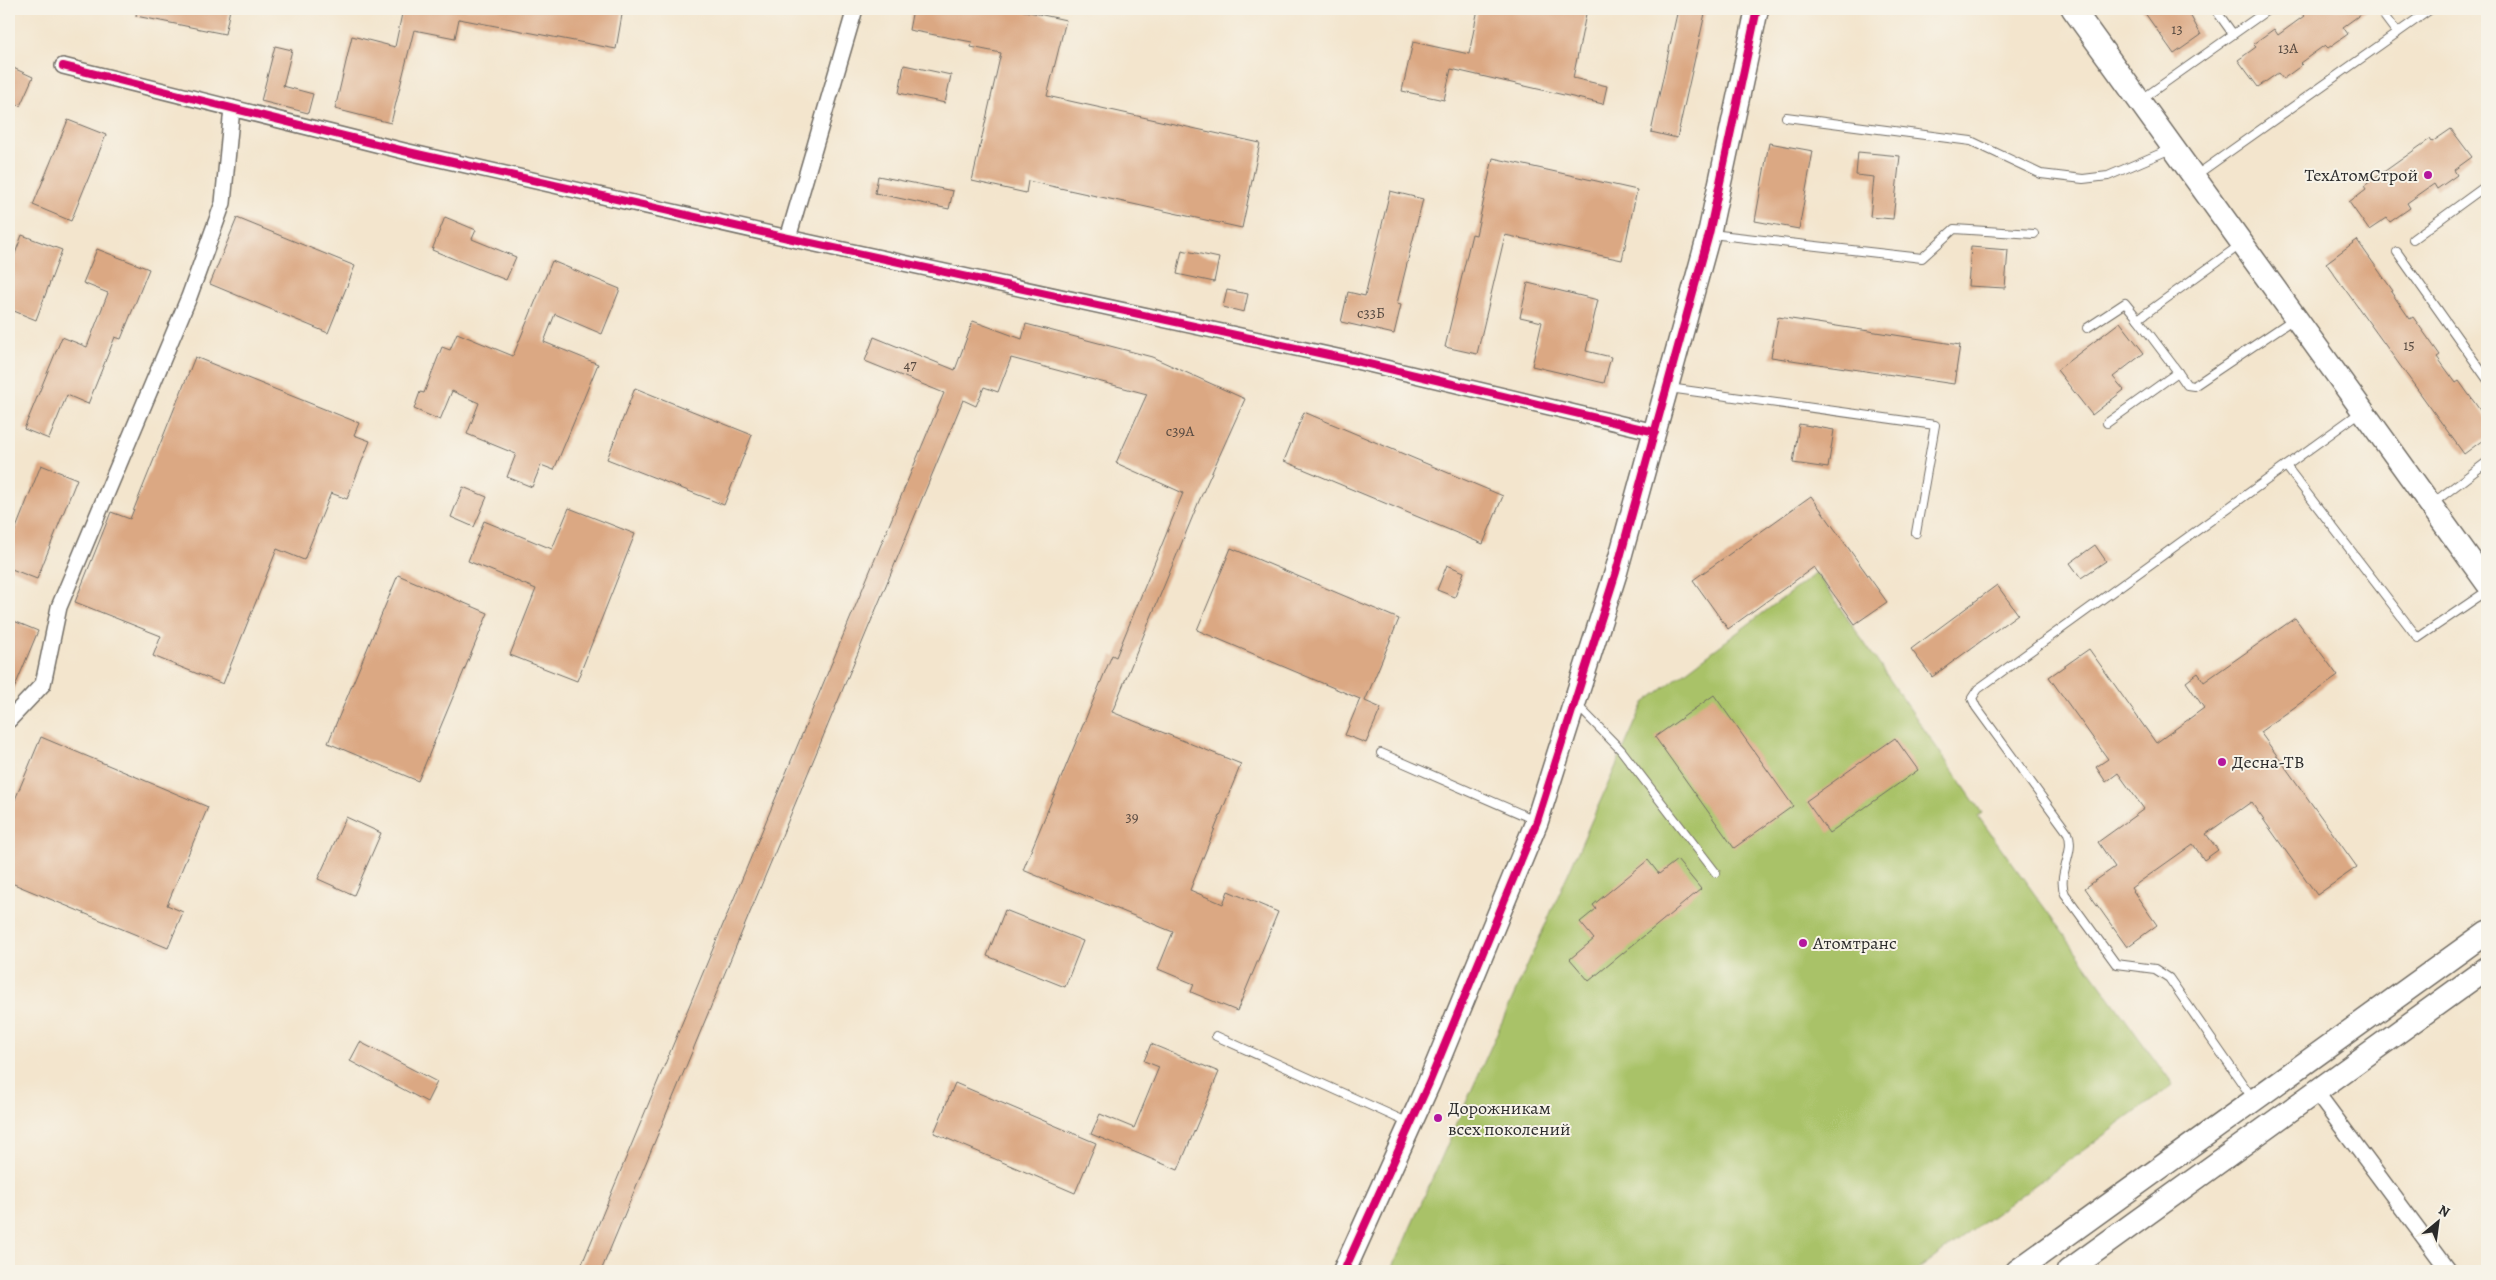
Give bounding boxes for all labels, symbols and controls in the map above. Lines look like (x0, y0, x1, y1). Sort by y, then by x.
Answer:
house number: 13 (2171, 19, 2183, 39)
house number: 13А (2278, 38, 2298, 58)
place label: ТехАтомСтрой (2305, 163, 2418, 187)
marker: ТехАтомСтрой (2422, 169, 2434, 181)
house number: с33Б (1357, 303, 1385, 323)
house number: 15 (2403, 335, 2415, 355)
house number: 47 (903, 355, 917, 375)
house number: с39А (1166, 421, 1194, 441)
place label: Десна-ТВ (2232, 750, 2304, 774)
marker: Десна-ТВ (2216, 756, 2228, 768)
house number: 39 (1125, 807, 1139, 827)
place label: Атомтранс (1812, 931, 1897, 955)
marker: Атомтранс (1797, 937, 1809, 949)
place label: Дорожникам всех поколений (1448, 1096, 1570, 1141)
marker: Дорожникам всех поколений (1432, 1112, 1444, 1124)
north arrow (2414, 1198, 2464, 1248)
text: N (2435, 1200, 2453, 1222)

